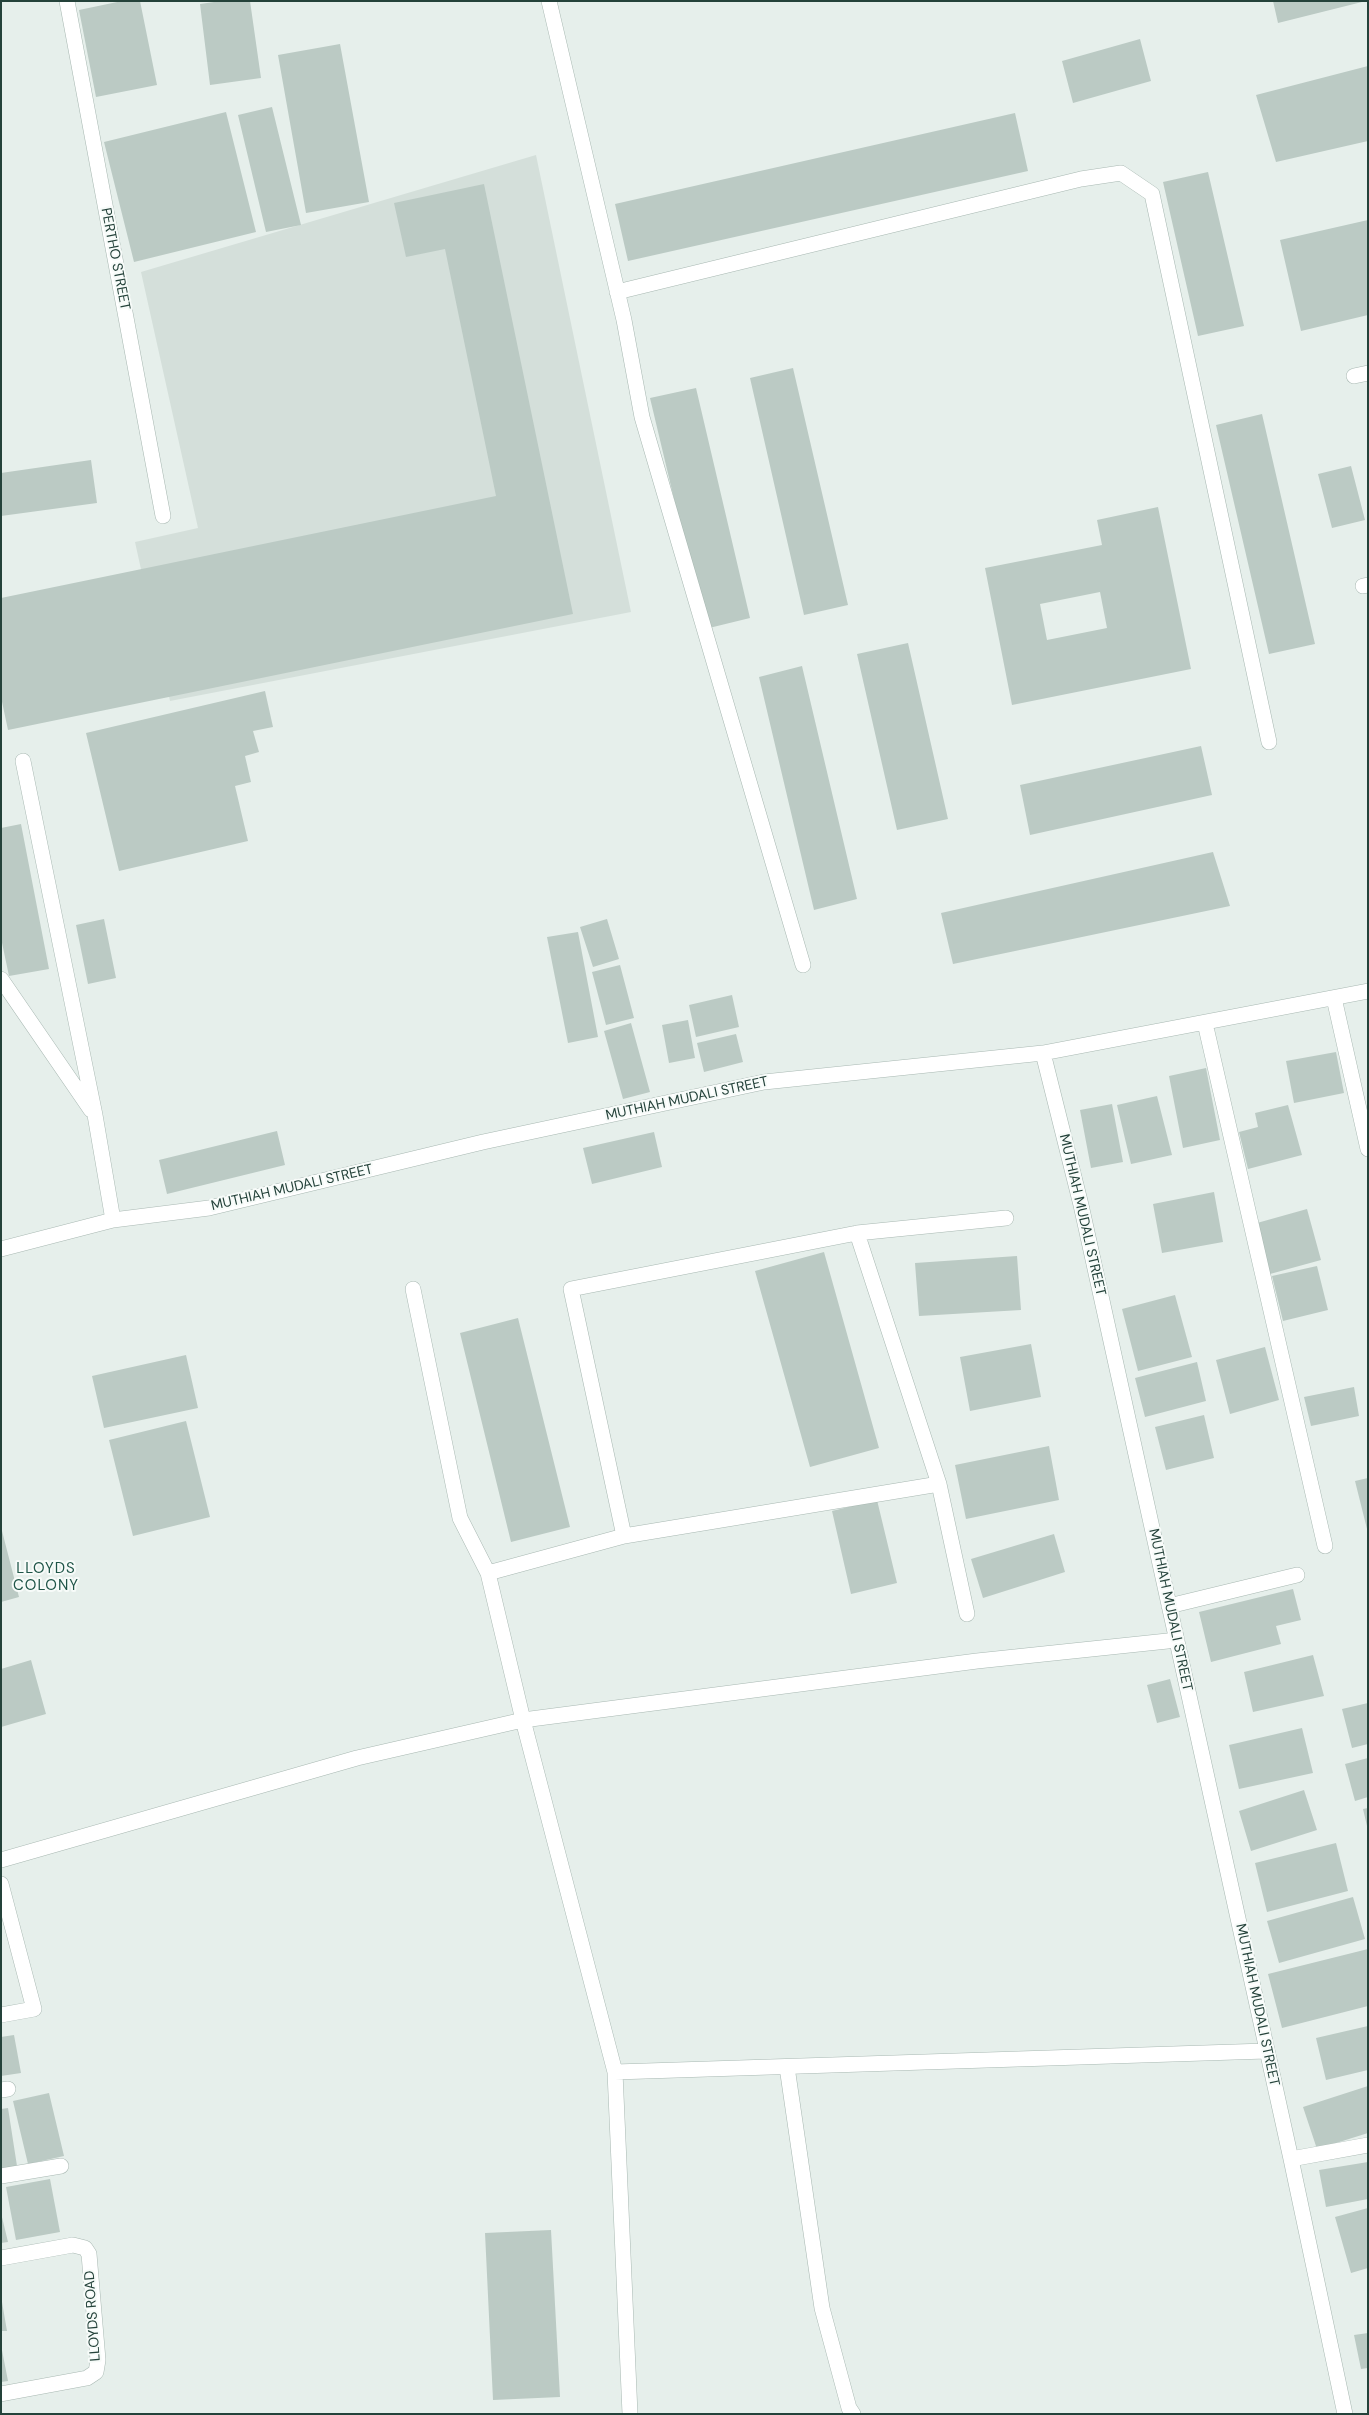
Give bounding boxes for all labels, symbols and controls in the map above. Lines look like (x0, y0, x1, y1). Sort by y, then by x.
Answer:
street label: PERTHO STREET (97, 206, 133, 312)
street label: MUTHIAH MUDALI STREET (604, 1074, 770, 1124)
street label: MUTHIAH MUDALI STREET (1055, 1133, 1109, 1297)
street label: MUTHIAH MUDALI STREET (210, 1161, 374, 1215)
street label: MUTHIAH MUDALI STREET (1145, 1527, 1195, 1693)
district label: LLOYDS COLONY (12, 1560, 80, 1595)
street label: MUTHIAH MUDALI STREET (1232, 1922, 1282, 2088)
street label: LLOYDS ROAD (81, 2270, 105, 2362)

